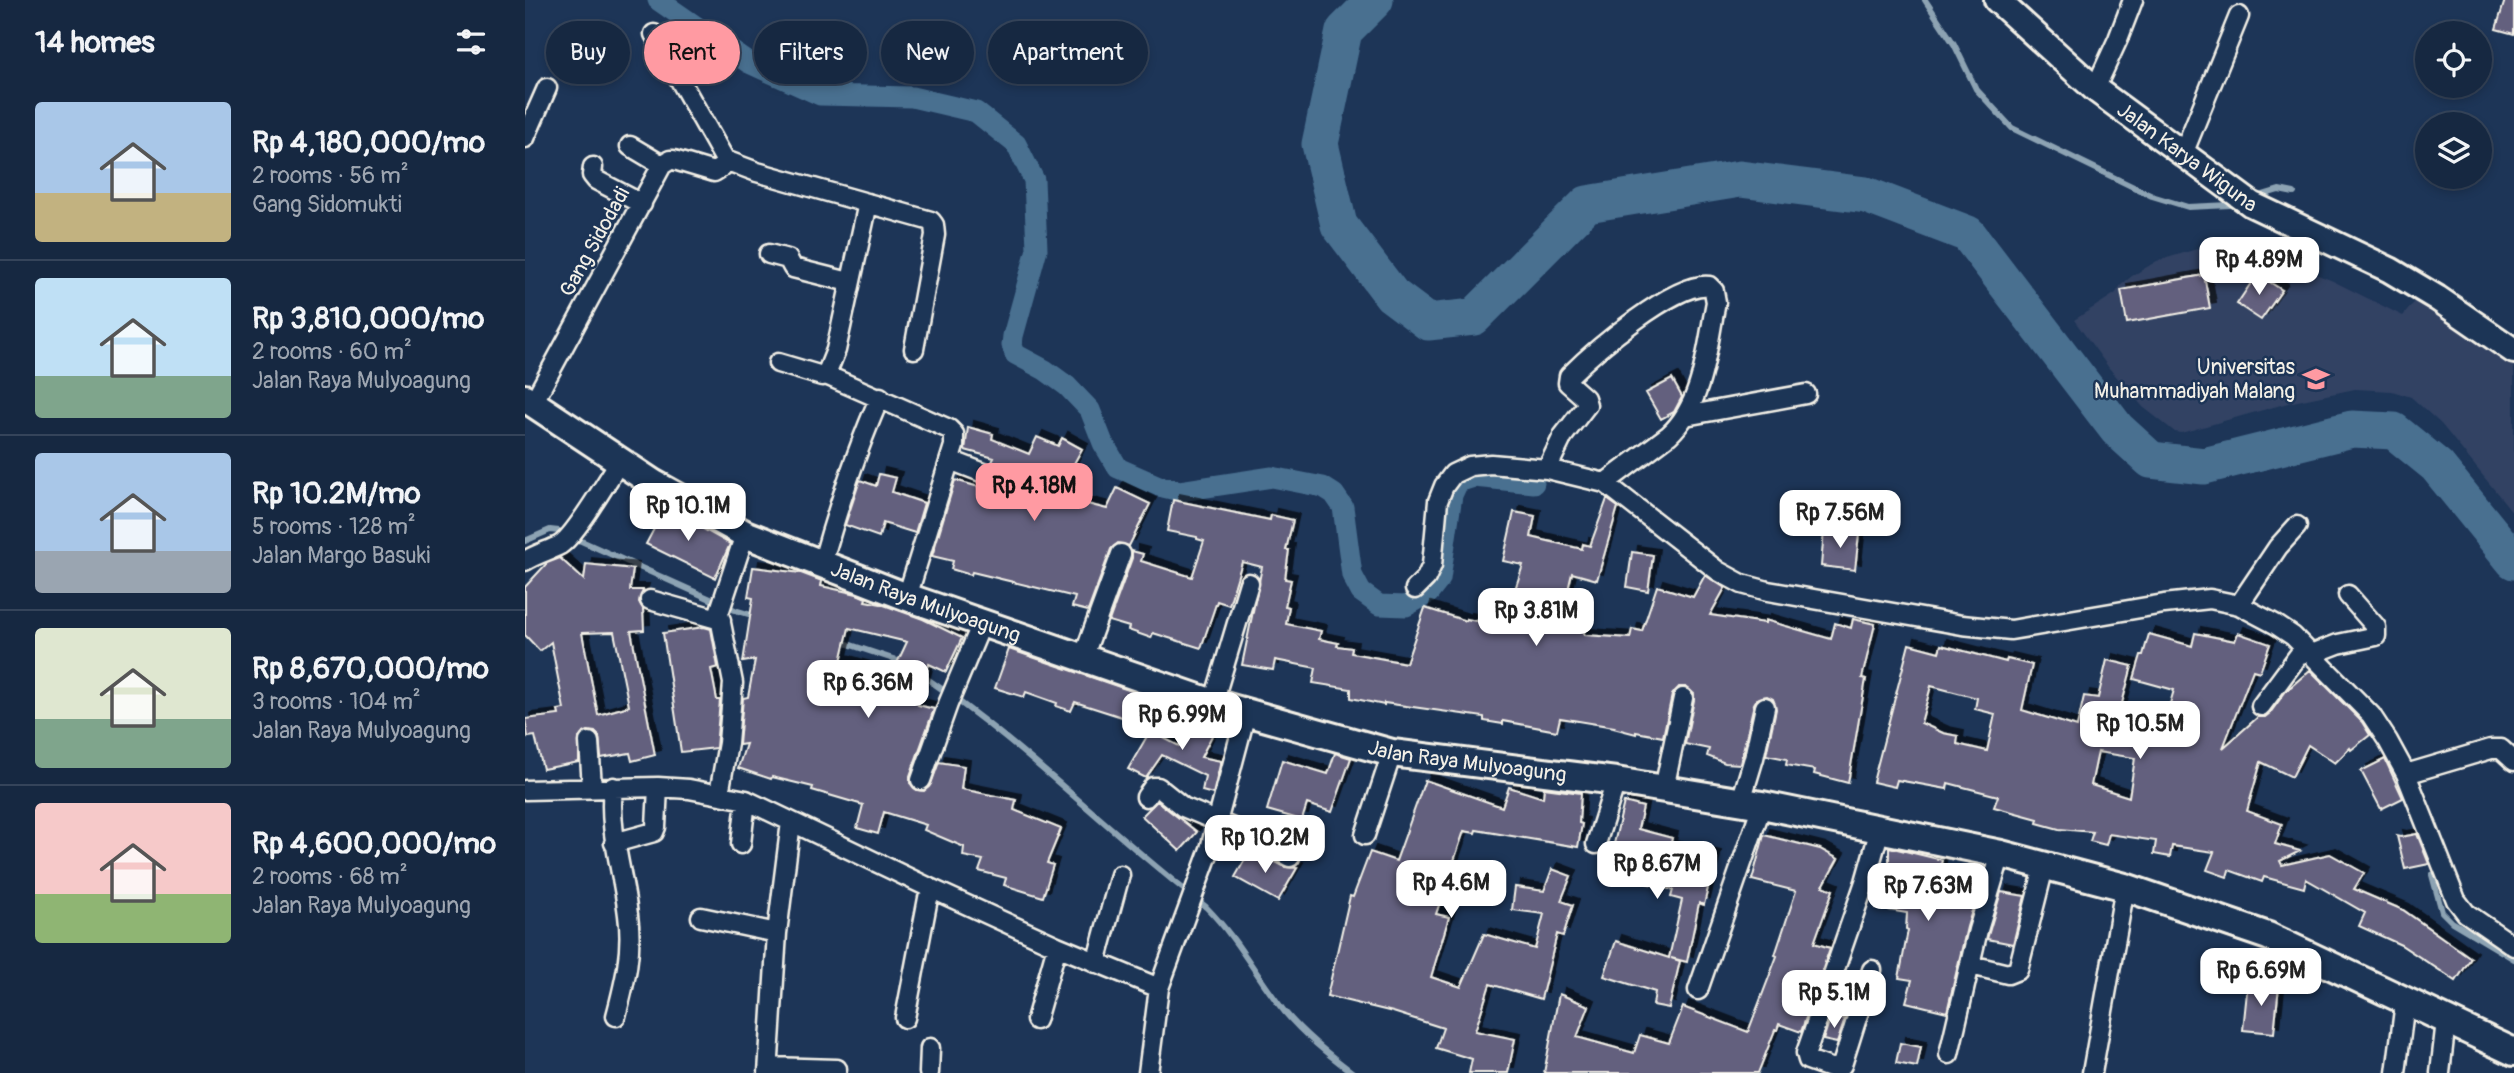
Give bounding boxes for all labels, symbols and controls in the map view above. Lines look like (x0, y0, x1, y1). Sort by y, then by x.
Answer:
chip: Buy (546, 21, 630, 84)
chip: Rent (644, 21, 740, 84)
chip: Filters (754, 21, 867, 84)
chip: New (881, 21, 974, 84)
chip: Apartment (988, 21, 1148, 84)
map controls (2415, 21, 2492, 189)
button: locate (2415, 21, 2492, 98)
icon: filters (452, 23, 490, 61)
text: 14 homes (35, 24, 155, 61)
street label: Jalan Karya Wiguna (2112, 96, 2261, 218)
button: layers (2415, 112, 2492, 189)
text: Rp 4,180,000/mo (252, 124, 485, 161)
icon: home (91, 130, 175, 214)
text: 2 rooms · 56 m² (252, 161, 409, 190)
street label: Gang Sidodadi (554, 182, 636, 302)
text: Gang Sidomukti (252, 190, 402, 219)
pin: Rp 4.89M (2187, 238, 2331, 297)
text: Rp 4.89M (2215, 245, 2303, 274)
text: Rp 3,810,000/mo (252, 300, 484, 337)
icon: home (91, 306, 175, 390)
text: 2 rooms · 60 m² (252, 337, 412, 366)
place label: Universitas Muhammadiyah Malang (2094, 354, 2296, 405)
school or university icon: Universitas Muhammadiyah Malang (2301, 364, 2331, 394)
text: Jalan Raya Mulyoagung (252, 366, 471, 395)
pin: Rp 4.18M (962, 463, 1106, 523)
text: Rp 4.18M (992, 471, 1076, 500)
text: Rp 10.2M/mo (252, 475, 421, 512)
icon: home (91, 481, 175, 565)
pin: Rp 10.1M (616, 484, 760, 543)
pin: Rp 7.56M (1768, 490, 1912, 550)
text: Rp 10.1M (646, 491, 730, 520)
text: Rp 7.56M (1796, 498, 1884, 527)
text: 5 rooms · 128 m² (252, 512, 416, 541)
text: Jalan Margo Basuki (252, 541, 430, 570)
street label: Jalan Raya Mulyoagung (827, 555, 1024, 649)
pin: Rp 3.81M (1464, 588, 1608, 648)
text: Rp 3.81M (1494, 596, 1578, 625)
text: Rp 8,670,000/mo (252, 650, 489, 687)
icon: home (91, 656, 175, 740)
pin: Rp 6.36M (796, 660, 940, 720)
text: Rp 6.36M (823, 668, 913, 697)
text: 3 rooms · 104 m² (252, 687, 421, 716)
pin: Rp 6.99M (1110, 692, 1254, 752)
text: Rp 6.99M (1138, 700, 1226, 729)
pin: Rp 10.5M (2068, 702, 2212, 761)
text: Rp 10.5M (2096, 709, 2184, 738)
text: Jalan Raya Mulyoagung (252, 716, 471, 745)
street label: Jalan Raya Mulyoagung (1365, 733, 1568, 788)
pin: Rp 10.2M (1193, 816, 1337, 875)
text: Rp 10.2M (1221, 823, 1309, 852)
text: Rp 4,600,000/mo (252, 825, 496, 862)
icon: home (91, 831, 175, 915)
pin: Rp 8.67M (1585, 842, 1729, 901)
text: Rp 8.67M (1613, 849, 1701, 878)
pin: Rp 4.6M (1386, 860, 1516, 920)
text: 2 rooms · 68 m² (252, 862, 408, 891)
pin: Rp 7.63M (1856, 864, 2000, 923)
text: Rp 4.6M (1412, 868, 1490, 897)
text: Rp 7.63M (1883, 871, 1973, 900)
text: Jalan Raya Mulyoagung (252, 891, 471, 920)
pin: Rp 6.69M (2189, 948, 2333, 1008)
text: Rp 6.69M (2216, 956, 2306, 985)
pin: Rp 5.1M (1769, 970, 1899, 1030)
text: Rp 5.1M (1798, 978, 1870, 1007)

